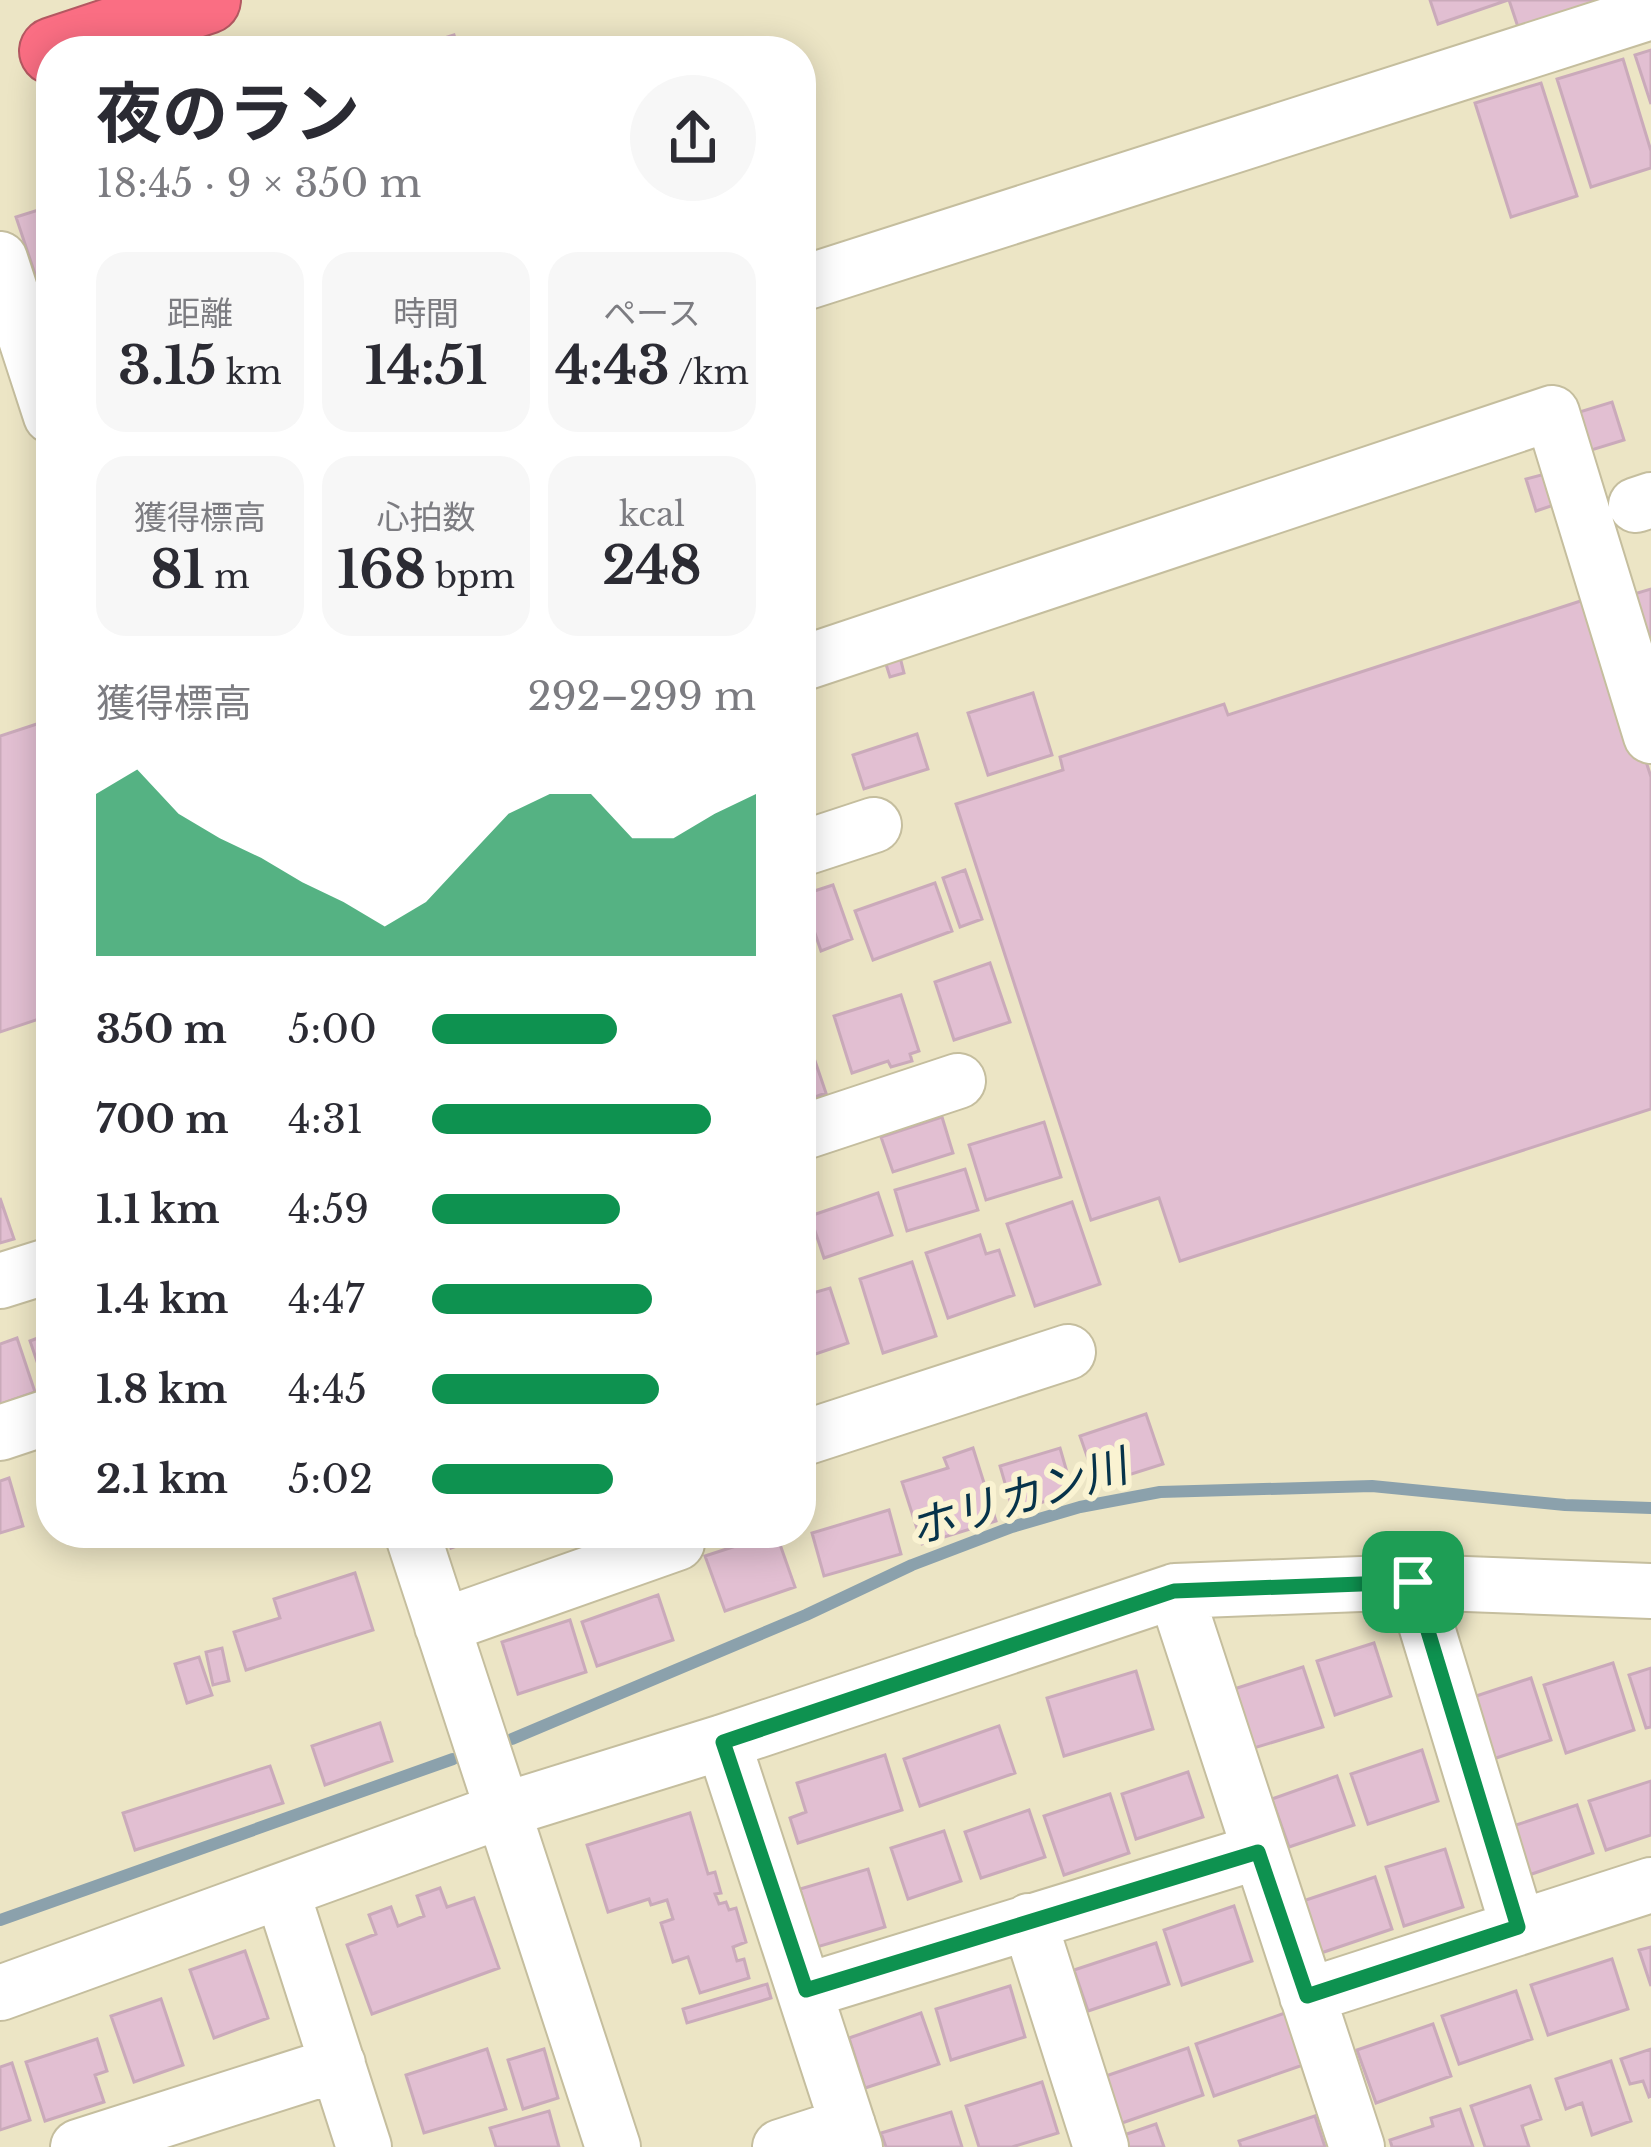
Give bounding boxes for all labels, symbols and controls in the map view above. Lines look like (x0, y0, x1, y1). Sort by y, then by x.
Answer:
text: 夜のラン (96, 73, 360, 155)
button: share (630, 75, 756, 201)
text: 18:45 · 9 × 350 m (96, 159, 421, 208)
text: 距離 (167, 293, 233, 334)
text: 時間 (393, 293, 459, 334)
text: ペース (603, 293, 701, 334)
text: 3.15 (118, 335, 217, 398)
text: 14:51 (364, 335, 488, 398)
text: 4:43 (555, 335, 670, 398)
text: km (217, 352, 282, 393)
text: /km (670, 352, 749, 393)
text: kcal (619, 494, 685, 535)
text: 獲得標高 (134, 497, 266, 538)
text: 心拍数 (377, 497, 476, 538)
text: 248 (602, 535, 702, 598)
text: 81 (150, 539, 205, 602)
text: 168 (337, 539, 426, 602)
text: m (205, 556, 250, 597)
text: bpm (426, 556, 515, 597)
text: 292–299 m (527, 672, 756, 721)
text: 獲得標高 (96, 679, 252, 728)
text: 350 m (96, 1005, 227, 1054)
text: 5:00 (288, 1005, 377, 1054)
text: 700 m (96, 1095, 229, 1144)
text: 4:31 (288, 1095, 363, 1144)
text: 1.1 km (96, 1185, 220, 1234)
text: 4:59 (288, 1185, 369, 1234)
text: 1.4 km (96, 1275, 228, 1324)
text: 4:47 (288, 1275, 364, 1324)
text: 1.8 km (96, 1365, 227, 1414)
text: 4:45 (288, 1365, 367, 1414)
water label: ホリカン川 (902, 1436, 1138, 1557)
text: 2.1 km (96, 1455, 228, 1504)
text: 5:02 (288, 1455, 373, 1504)
pin (1362, 1531, 1464, 1633)
icon: arrive (1380, 1549, 1446, 1615)

